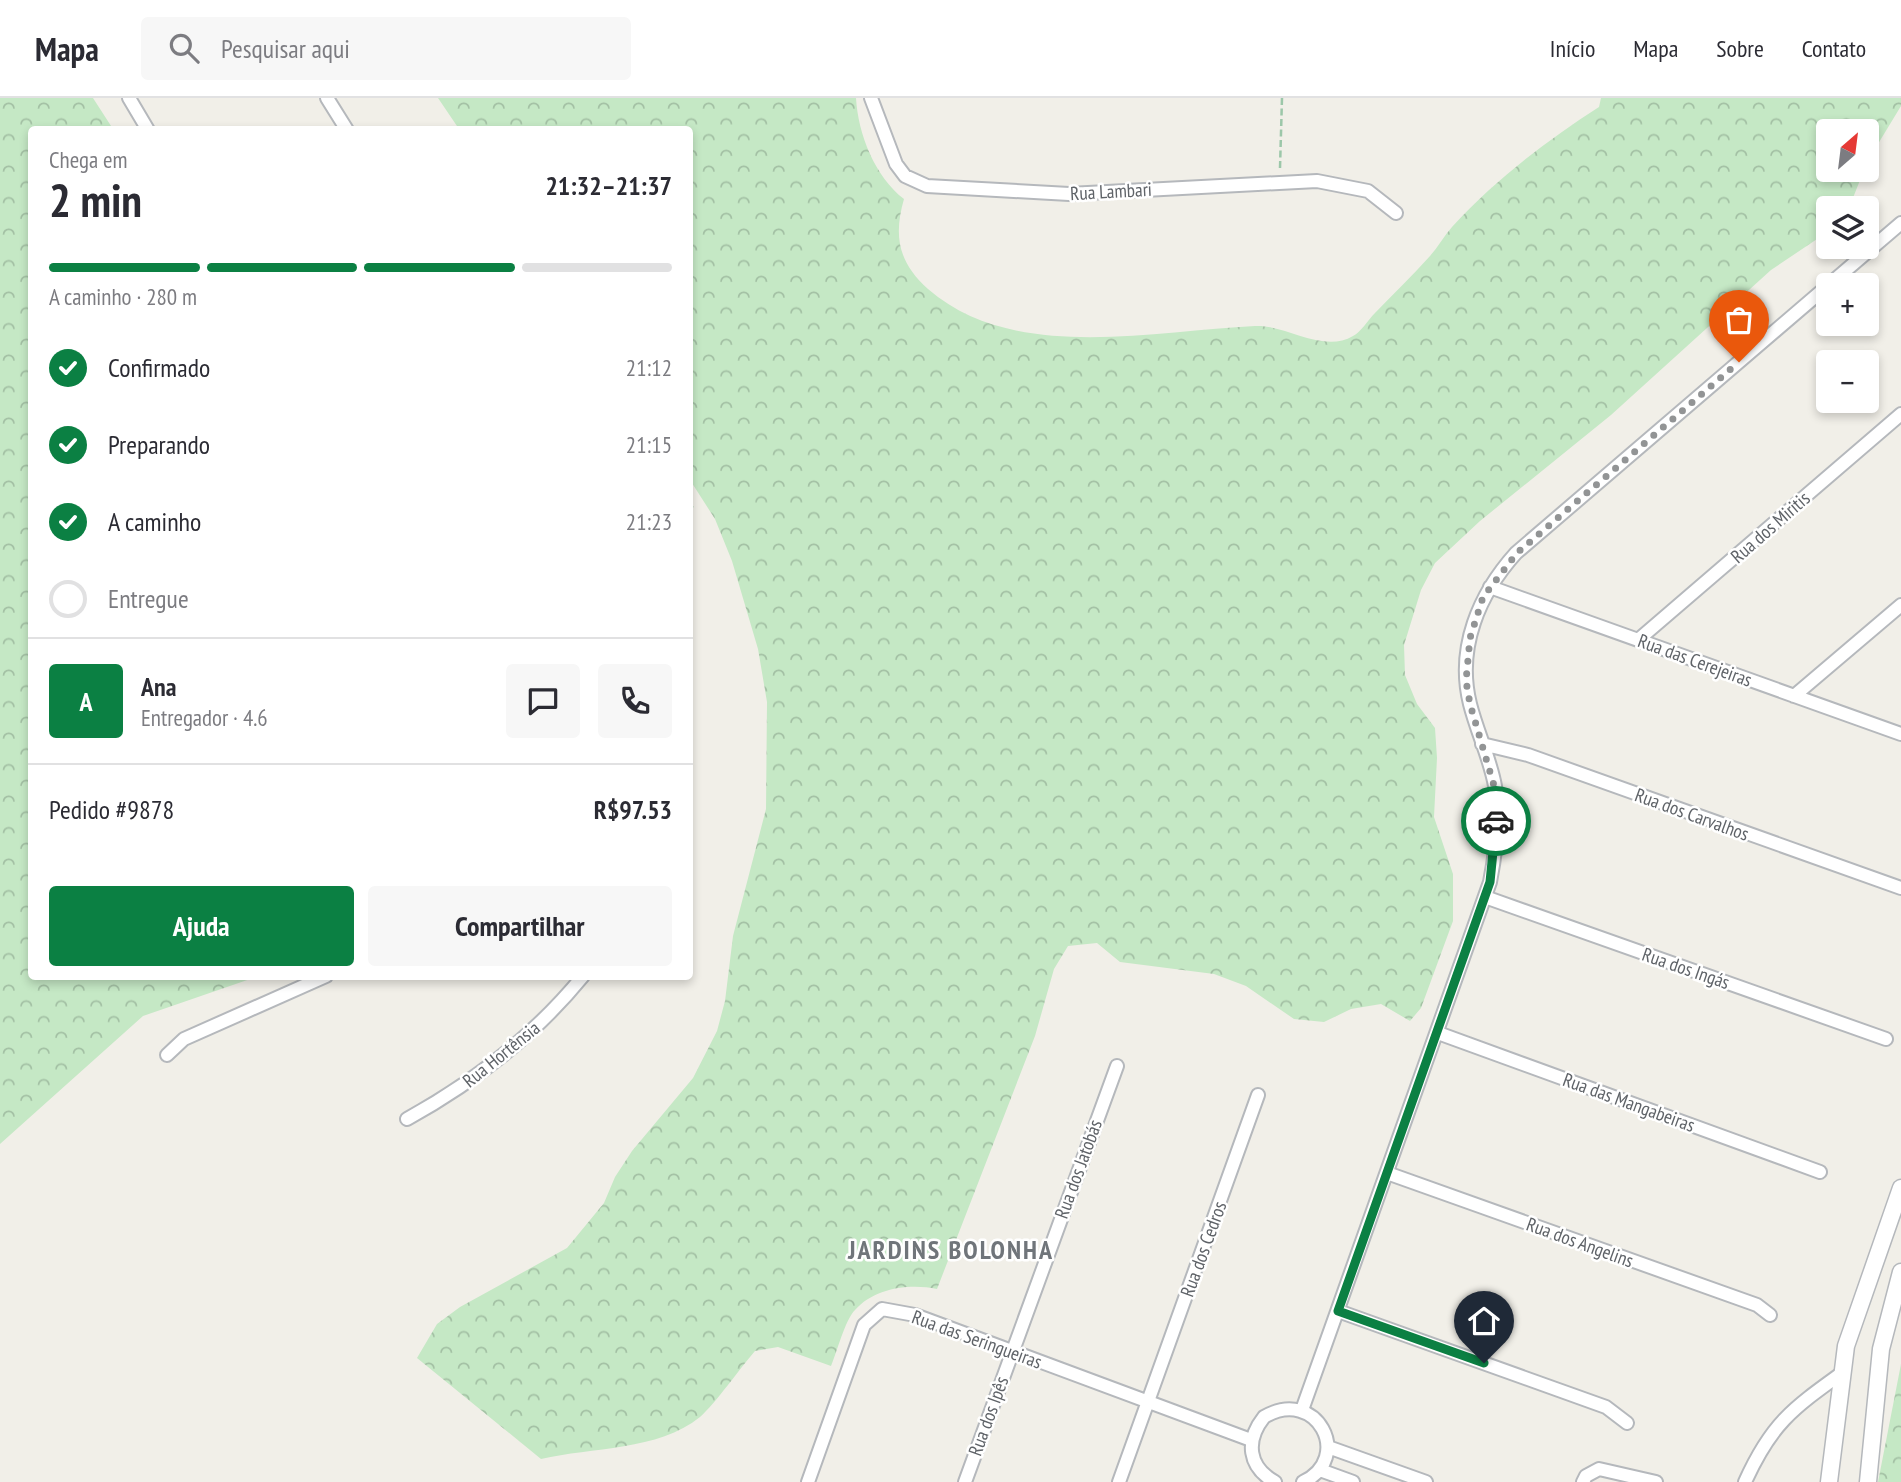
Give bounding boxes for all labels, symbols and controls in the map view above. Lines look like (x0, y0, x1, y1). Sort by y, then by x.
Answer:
search box (141, 17, 631, 80)
text: Mapa (35, 27, 99, 70)
icon: search (165, 29, 203, 67)
text: Pesquisar aqui (221, 32, 350, 65)
text: Início (1550, 33, 1595, 64)
text: Mapa (1633, 33, 1678, 64)
text: Sobre (1716, 33, 1764, 64)
text: Contato (1802, 33, 1866, 64)
north arrow (1816, 119, 1880, 182)
map controls (1816, 119, 1879, 413)
text: Chega em (49, 145, 127, 174)
text: 21:32–21:37 (545, 169, 672, 202)
text: 2 min (49, 170, 142, 230)
street label: Rua Lambari (1070, 177, 1152, 205)
button: layers (1816, 196, 1879, 259)
button: + (1816, 273, 1879, 336)
text: A caminho · 280 m (49, 282, 197, 311)
pin (1709, 290, 1769, 362)
icon: bag (1720, 301, 1758, 339)
icon: check (49, 349, 87, 387)
button: − (1816, 350, 1879, 413)
text: Confirmado (108, 351, 210, 384)
text: 21:12 (626, 353, 672, 382)
icon: check (49, 426, 87, 464)
text: Preparando (108, 428, 210, 461)
text: 21:15 (626, 430, 672, 459)
street label: Rua dos Miritis (1725, 486, 1815, 568)
icon: check (49, 503, 87, 541)
text: A caminho (108, 505, 201, 538)
text: 21:23 (626, 507, 672, 536)
text: Entregue (108, 582, 189, 615)
street label: Rua das Cerejeiras (1635, 628, 1755, 692)
button: chat (506, 664, 580, 738)
button: phone (598, 664, 672, 738)
text: Ana (141, 670, 176, 703)
text: A (79, 685, 93, 718)
text: Entregador · 4.6 (141, 703, 268, 732)
street label: Rua dos Carvalhos (1632, 782, 1752, 846)
courier (1461, 786, 1531, 856)
text: Pedido #9878 (49, 793, 174, 826)
text: R$97.53 (594, 793, 672, 826)
icon: car (1477, 802, 1515, 840)
button: Ajuda (49, 886, 354, 966)
button: Compartilhar (368, 886, 672, 966)
street label: Rua dos Ingás (1639, 942, 1733, 994)
street label: Rua Hortênsia (458, 1016, 544, 1092)
street label: Rua das Mangabeiras (1560, 1067, 1698, 1137)
street label: Rua dos Jatobás (1049, 1116, 1107, 1222)
street label: Rua dos Cedros (1175, 1198, 1231, 1300)
street label: Rua dos Angelins (1523, 1212, 1637, 1272)
district label: JARDINS BOLONHA (847, 1233, 1054, 1266)
pin (1454, 1291, 1514, 1363)
icon: home (1465, 1302, 1503, 1340)
street label: Rua das Seringueiras (909, 1304, 1045, 1374)
street label: Rua dos Ipês (963, 1373, 1013, 1459)

